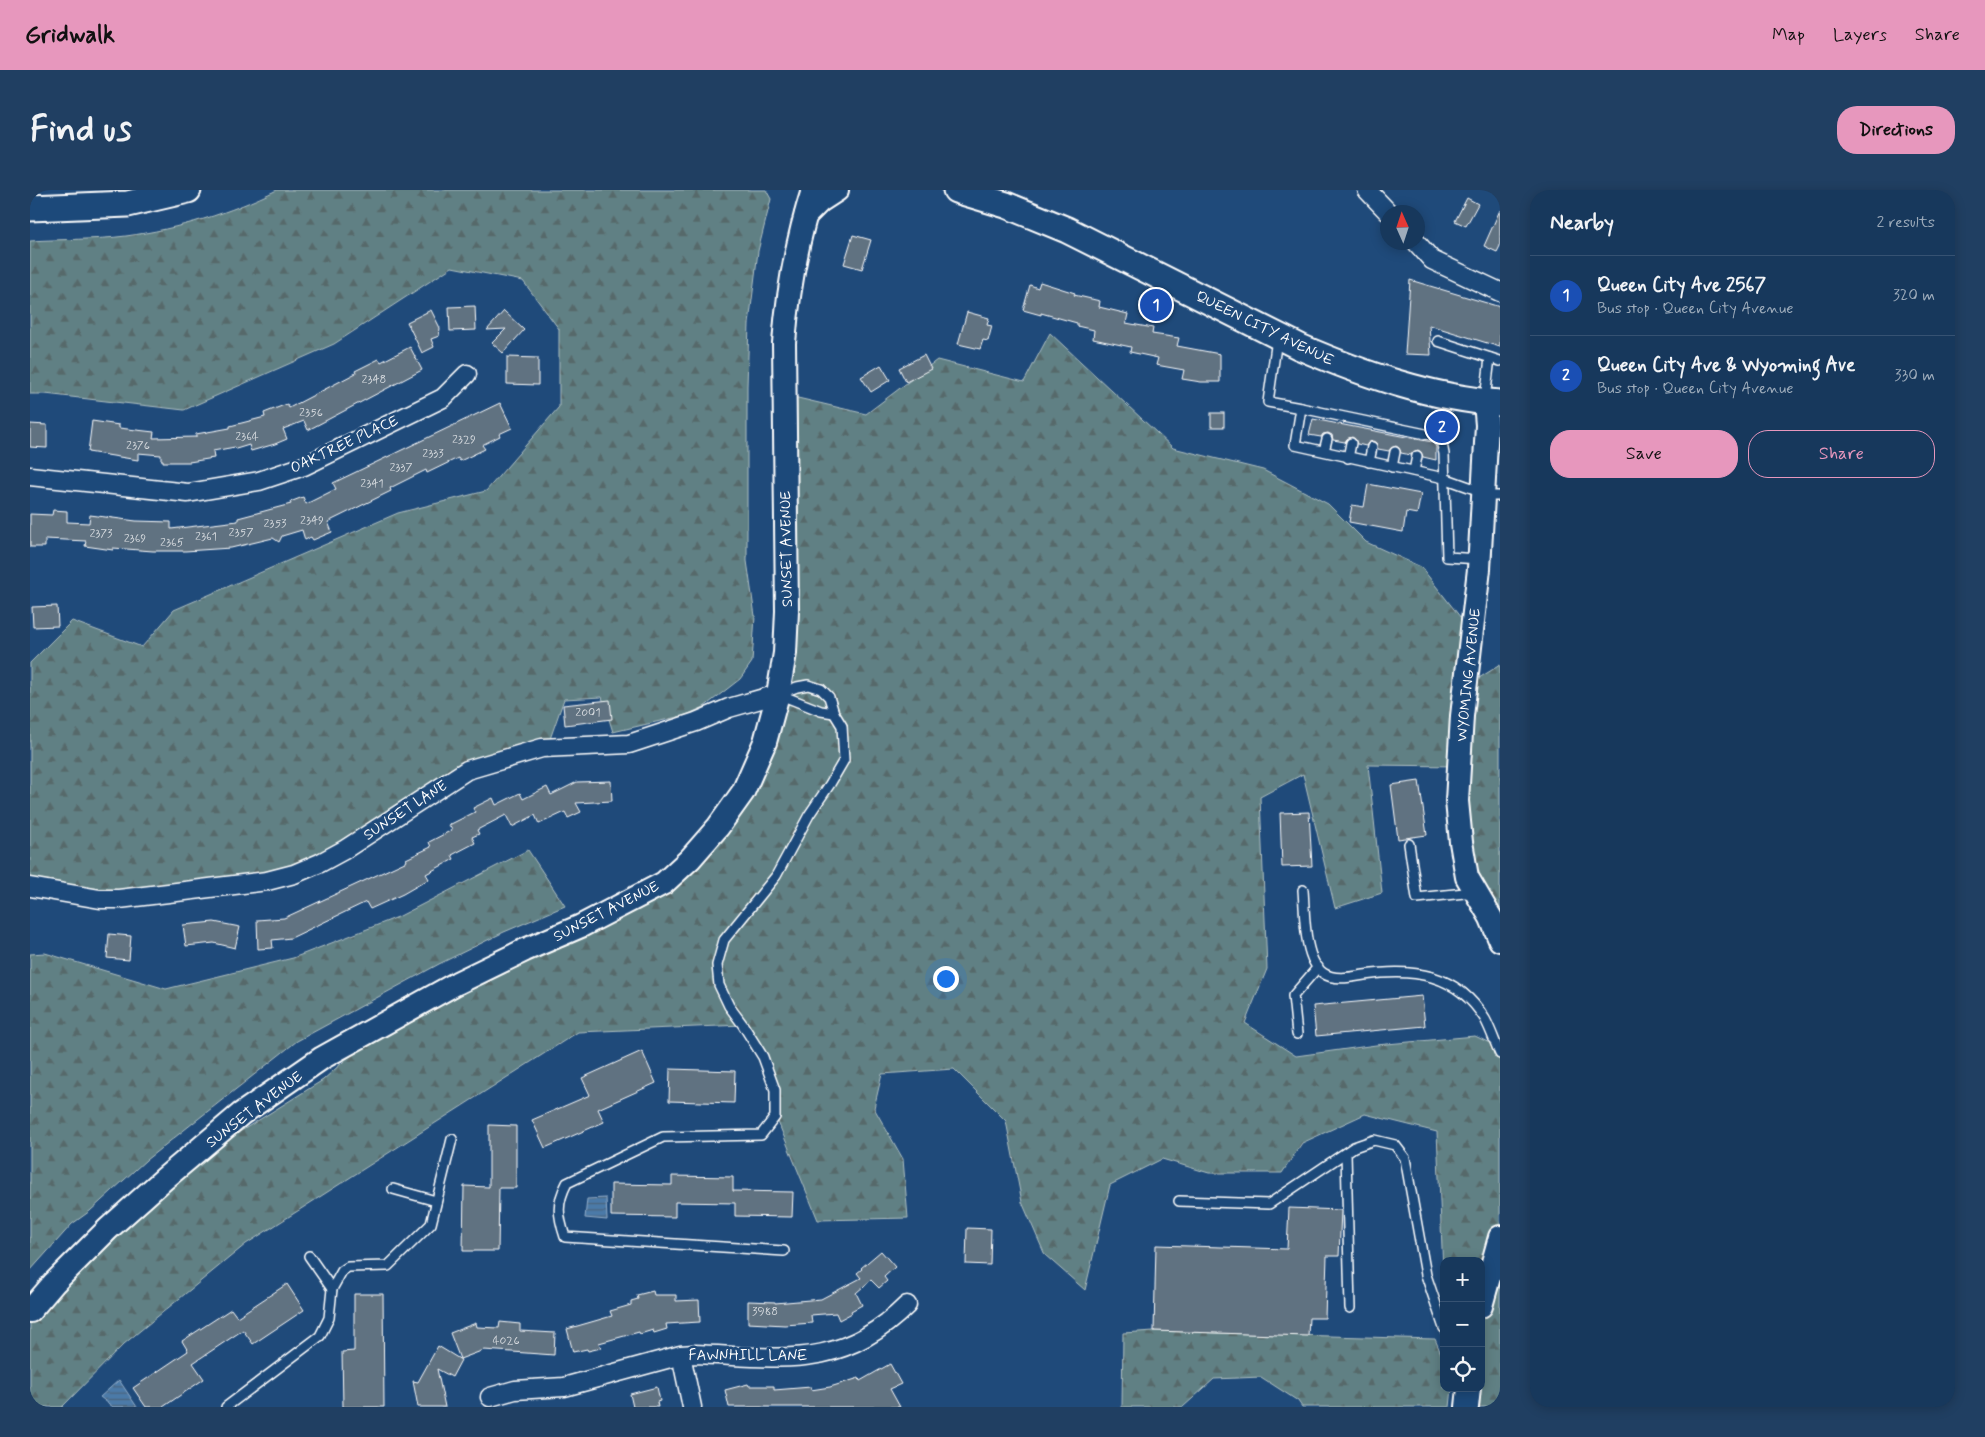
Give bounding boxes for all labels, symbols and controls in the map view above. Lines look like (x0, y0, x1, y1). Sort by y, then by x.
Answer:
text: Gridwalk (25, 20, 115, 51)
text: Map (1772, 23, 1805, 47)
text: Layers (1833, 23, 1887, 47)
text: Share (1915, 23, 1960, 47)
button: Directions (1837, 106, 1955, 154)
text: Find us (30, 107, 132, 153)
north arrow (1380, 205, 1425, 250)
text: Nearby (1550, 209, 1614, 237)
text: 2 results (1877, 212, 1935, 233)
text: Queen City Ave 2567 (1597, 273, 1766, 298)
text: 1 (1562, 285, 1570, 306)
text: 320 m (1893, 285, 1935, 306)
pin: 1 (1140, 286, 1172, 324)
street label: QUEEN CITY AVENUE (1192, 287, 1337, 371)
text: Bus stop · Queen City Avenue (1597, 298, 1794, 319)
text: Queen City Ave & Wyoming Ave (1597, 353, 1855, 378)
text: 2 (1562, 365, 1570, 386)
text: 330 m (1894, 365, 1935, 386)
house number: 2348 (362, 372, 386, 388)
text: Bus stop · Queen City Avenue (1597, 378, 1794, 399)
house number: 2356 (299, 405, 323, 421)
pin: 2 (1426, 408, 1458, 446)
street label: OAKTREE PLACE (287, 411, 402, 479)
house number: 2364 (235, 429, 259, 445)
button: Save (1550, 430, 1738, 478)
button: Share (1748, 430, 1935, 478)
house number: 2329 (452, 432, 476, 448)
house number: 2376 (126, 438, 150, 454)
house number: 2333 (422, 446, 444, 462)
house number: 2337 (389, 460, 413, 476)
house number: 2341 (360, 476, 384, 492)
street label: SUNSET AVENUE (776, 490, 798, 607)
house number: 2349 (300, 513, 324, 529)
house number: 2353 (263, 516, 287, 532)
house number: 2357 (229, 525, 253, 541)
house number: 2373 (89, 526, 113, 542)
house number: 2361 (195, 529, 217, 545)
house number: 2369 (124, 531, 146, 547)
house number: 2365 (160, 535, 184, 551)
street label: WYOMING AVENUE (1452, 607, 1486, 743)
house number: 2001 (575, 705, 601, 721)
street label: SUNSET LANE (360, 776, 452, 845)
street label: SUNSET AVENUE (550, 876, 663, 947)
your location (933, 966, 959, 992)
street label: SUNSET AVENUE (202, 1067, 307, 1153)
map controls (1440, 1257, 1485, 1392)
button: + (1440, 1257, 1485, 1302)
button: − (1440, 1302, 1485, 1347)
house number: 3988 (752, 1304, 778, 1320)
house number: 4026 (492, 1333, 520, 1349)
street label: FAWNHILL LANE (689, 1346, 808, 1366)
button: locate (1440, 1347, 1485, 1392)

